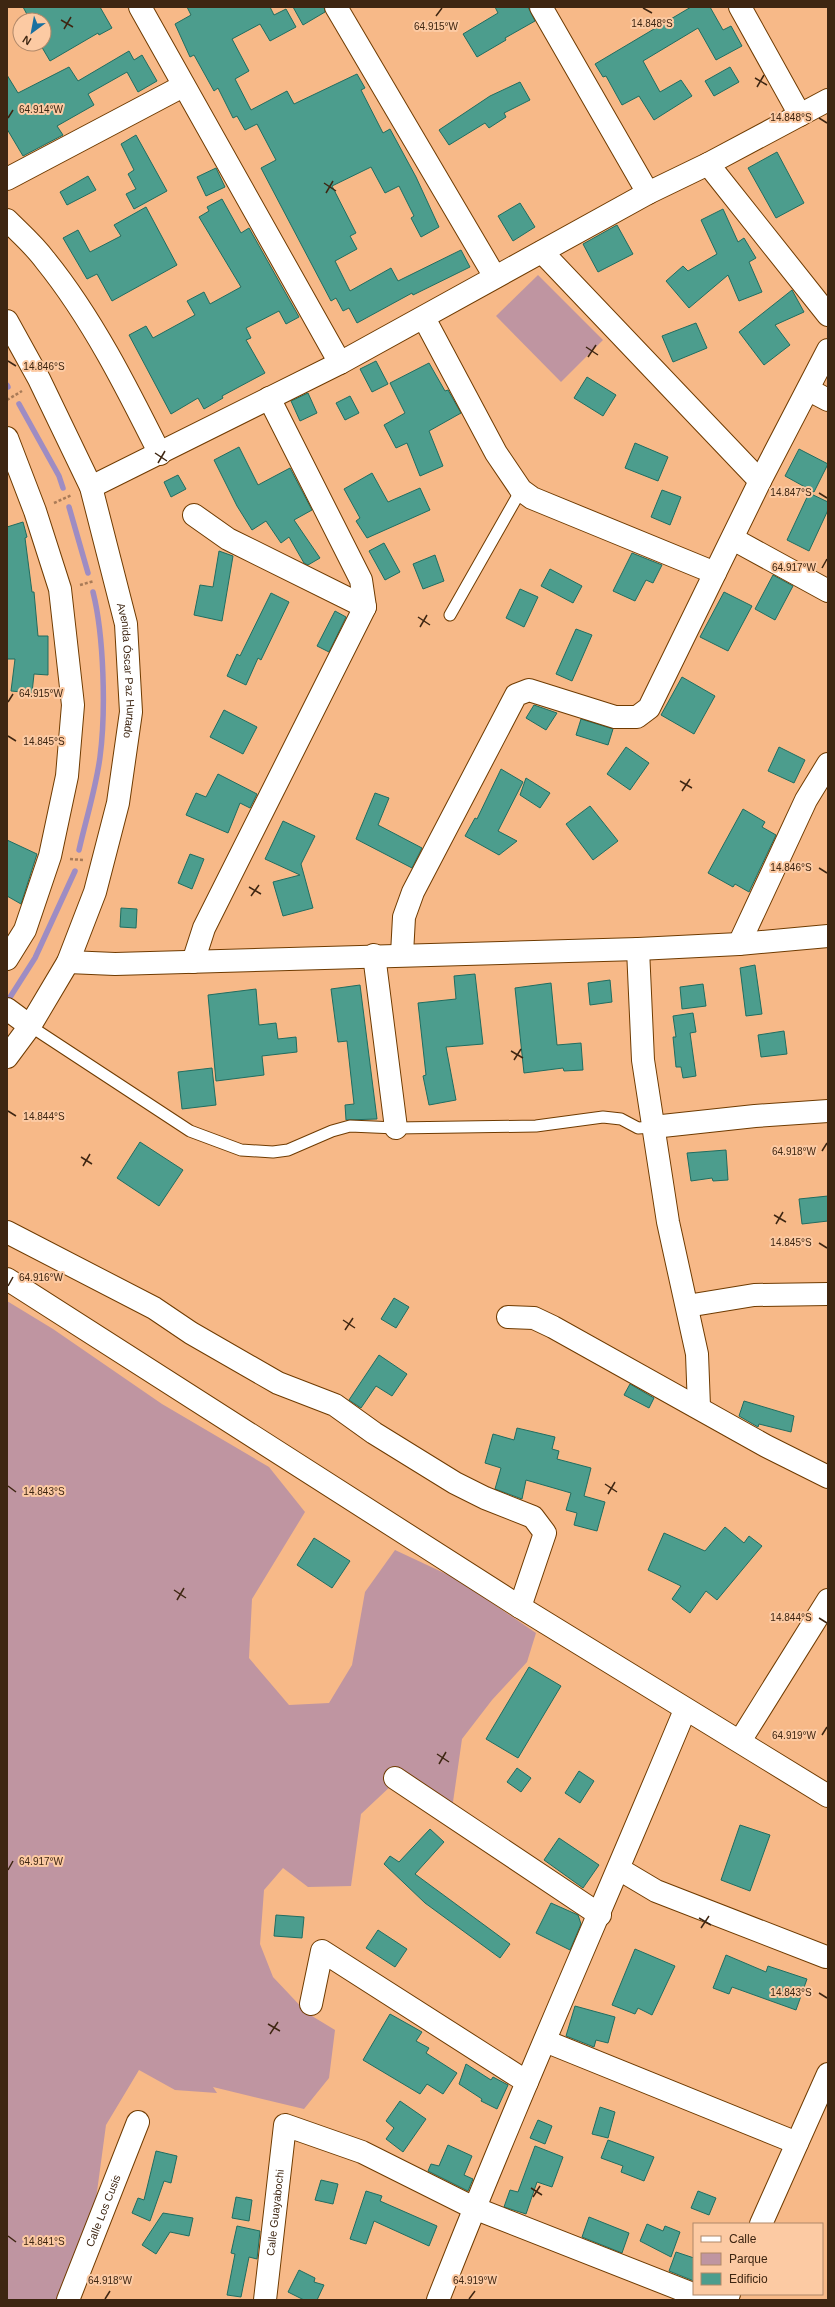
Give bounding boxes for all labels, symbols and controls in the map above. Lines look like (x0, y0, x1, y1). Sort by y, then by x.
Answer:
north arrow (12, 12, 52, 52)
text: 14.848°S (631, 18, 673, 29)
text: 64.915°W (414, 21, 459, 32)
text: N (20, 33, 33, 48)
text: 64.914°W (19, 104, 64, 115)
text: 14.848°S (770, 112, 812, 123)
text: 14.846°S (23, 361, 65, 372)
text: 14.847°S (770, 487, 812, 498)
text: 64.917°W (772, 562, 817, 573)
street label: Avenida Óscar Paz Hurtado (115, 602, 137, 739)
text: 64.915°W (19, 688, 64, 699)
text: 14.845°S (23, 736, 65, 747)
text: 14.846°S (770, 862, 812, 873)
text: 14.844°S (23, 1111, 65, 1122)
text: 64.918°W (772, 1146, 817, 1157)
text: 14.845°S (770, 1237, 812, 1248)
text: 64.916°W (19, 1272, 64, 1283)
text: 14.843°S (23, 1486, 65, 1497)
text: 14.844°S (770, 1612, 812, 1623)
text: 64.919°W (772, 1730, 817, 1741)
text: 64.917°W (19, 1856, 64, 1867)
text: 14.843°S (770, 1987, 812, 1998)
street label: Calle Guayabochi (264, 2169, 286, 2256)
street label: Calle Los Cusis (84, 2172, 123, 2248)
legend (693, 2223, 823, 2295)
text: Calle (729, 2232, 757, 2246)
text: 14.841°S (23, 2236, 65, 2247)
text: Parque (729, 2252, 768, 2266)
text: Edificio (729, 2272, 768, 2286)
text: 64.918°W (88, 2275, 133, 2286)
text: 64.919°W (453, 2275, 498, 2286)

